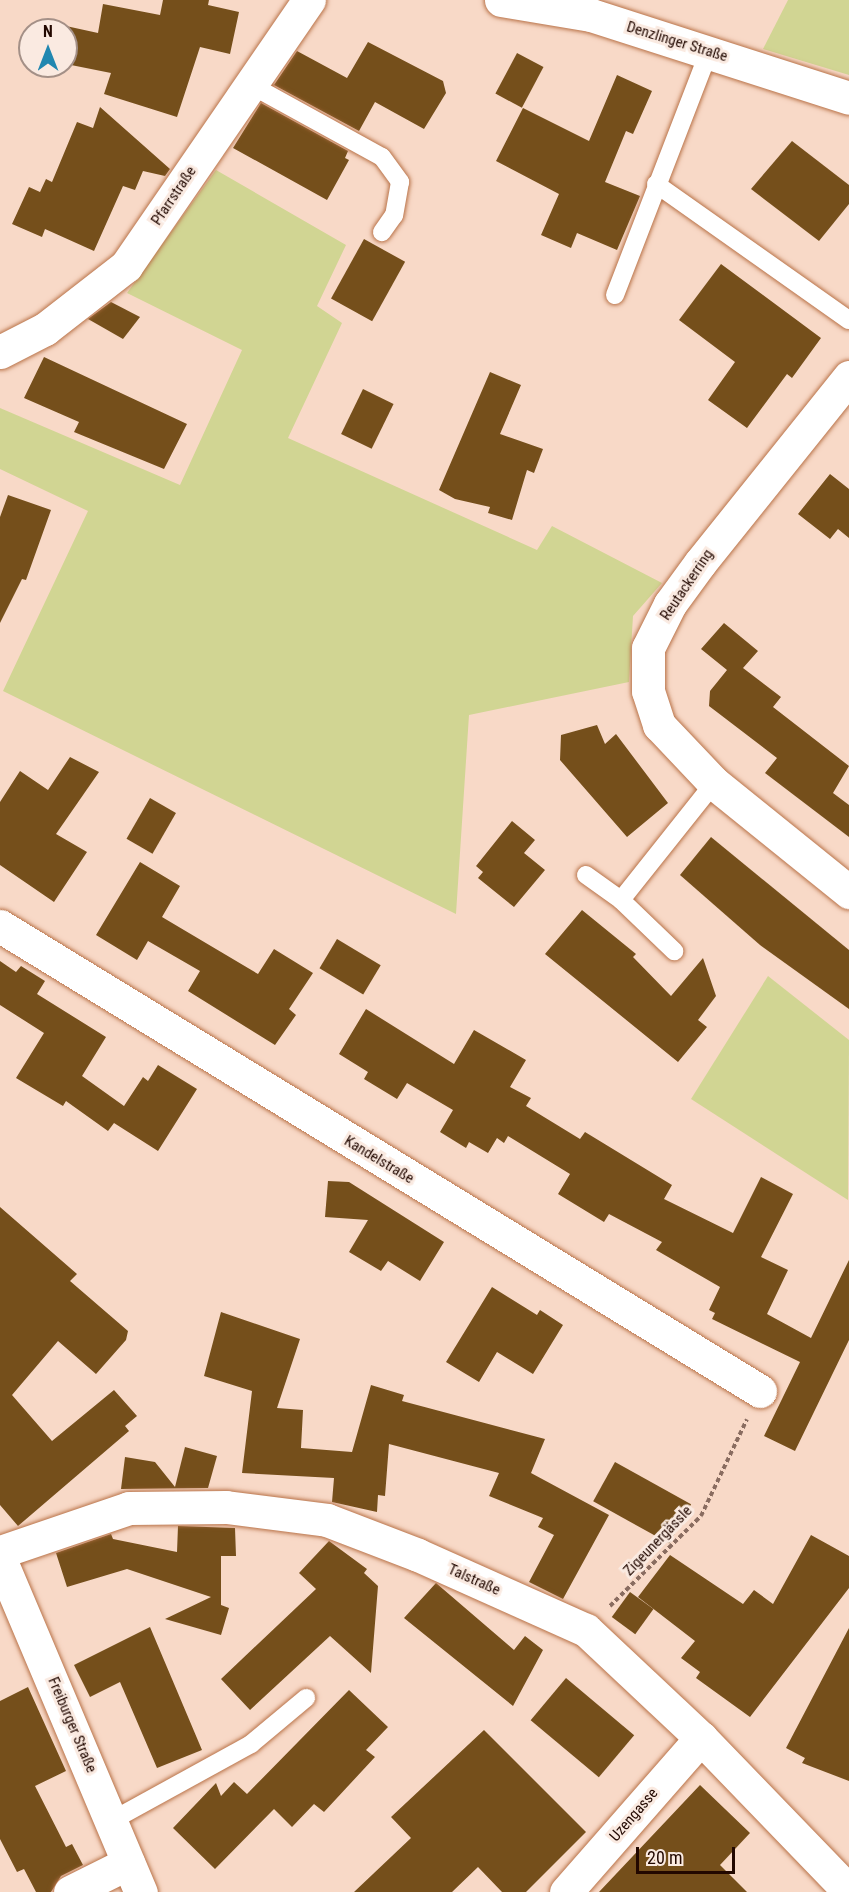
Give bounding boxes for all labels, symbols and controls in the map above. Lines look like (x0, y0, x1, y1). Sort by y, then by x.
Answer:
north arrow (18, 18, 78, 78)
street label: Denzlinger Straße (624, 18, 730, 66)
text: N (43, 22, 53, 41)
street label: Pfarrstraße (148, 163, 200, 229)
street label: Reutackerring (657, 546, 717, 624)
street label: Kandelstraße (341, 1132, 417, 1188)
street label: Zigeunergässle (620, 1502, 696, 1580)
street label: Talstraße (445, 1561, 503, 1599)
street label: Freiburger Straße (44, 1675, 100, 1775)
street label: Uzengasse (606, 1785, 662, 1845)
scale bar (639, 1835, 738, 1873)
text: 20 m (647, 1847, 682, 1868)

